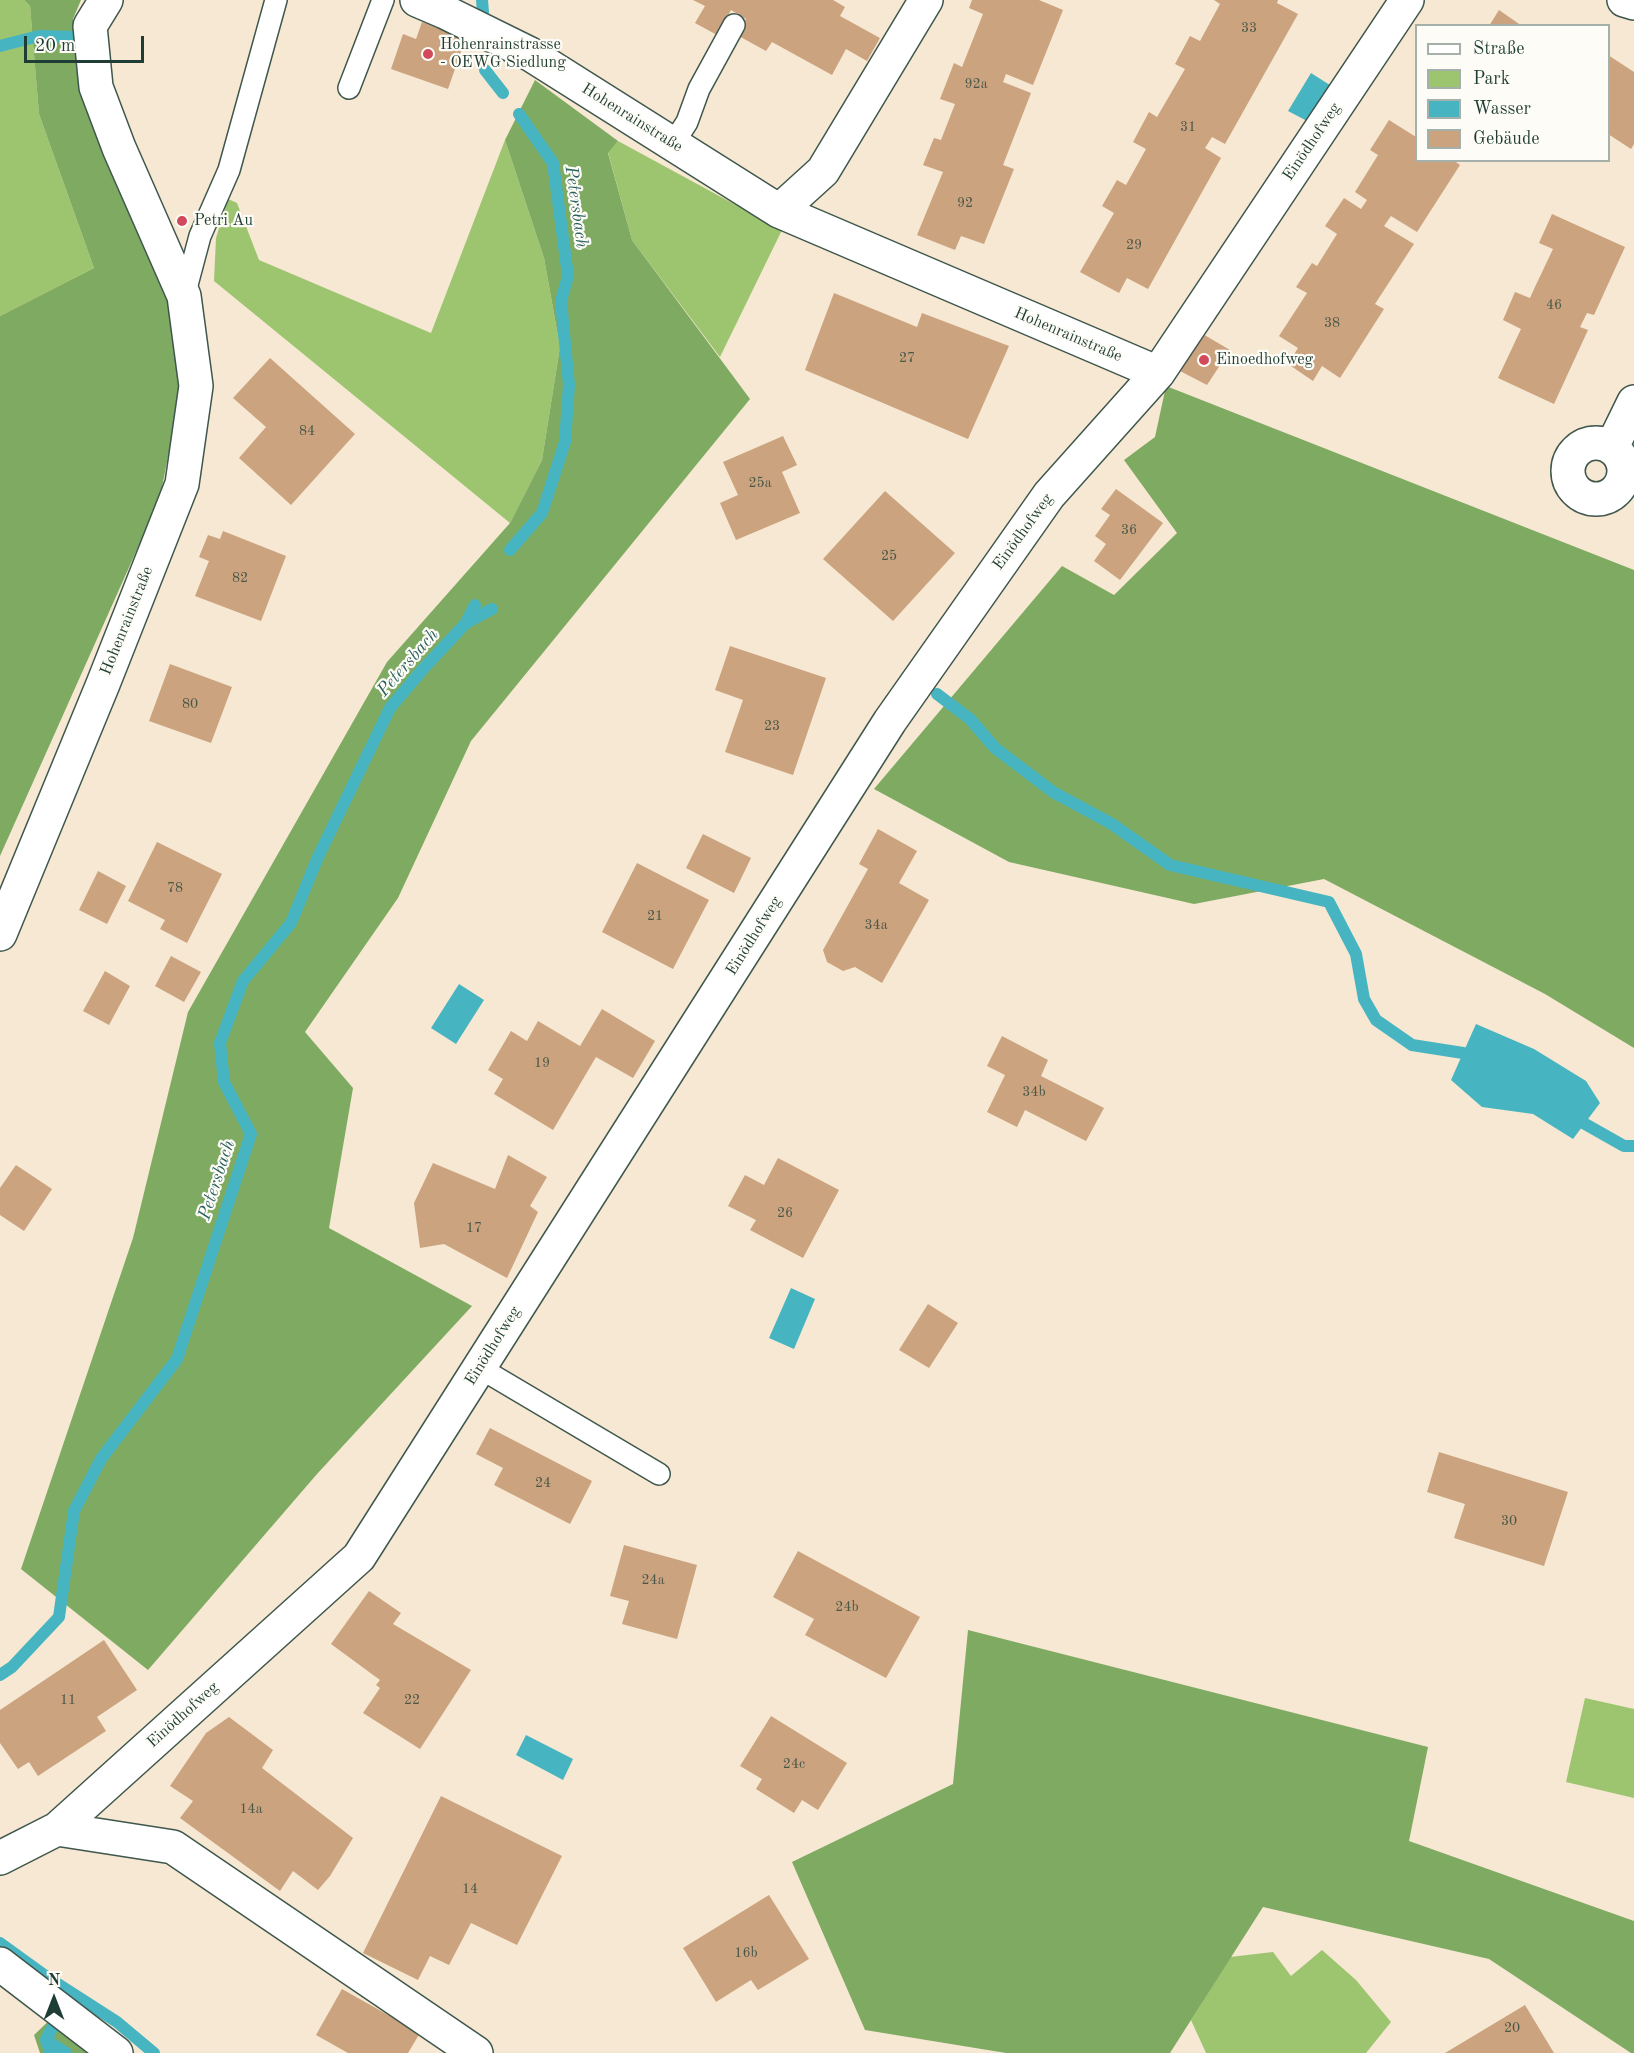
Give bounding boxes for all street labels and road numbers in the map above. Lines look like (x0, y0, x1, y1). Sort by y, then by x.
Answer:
street label: Hohenrainstraße (578, 79, 686, 157)
street label: Einödhofweg (1279, 99, 1345, 185)
street label: Hohenrainstraße (1011, 304, 1125, 366)
street label: Einödhofweg (989, 490, 1057, 574)
street label: Hohenrainstraße (96, 564, 158, 678)
street label: Einödhofweg (722, 893, 786, 979)
street label: Einödhofweg (461, 1303, 525, 1389)
street label: Einödhofweg (143, 1678, 223, 1752)

